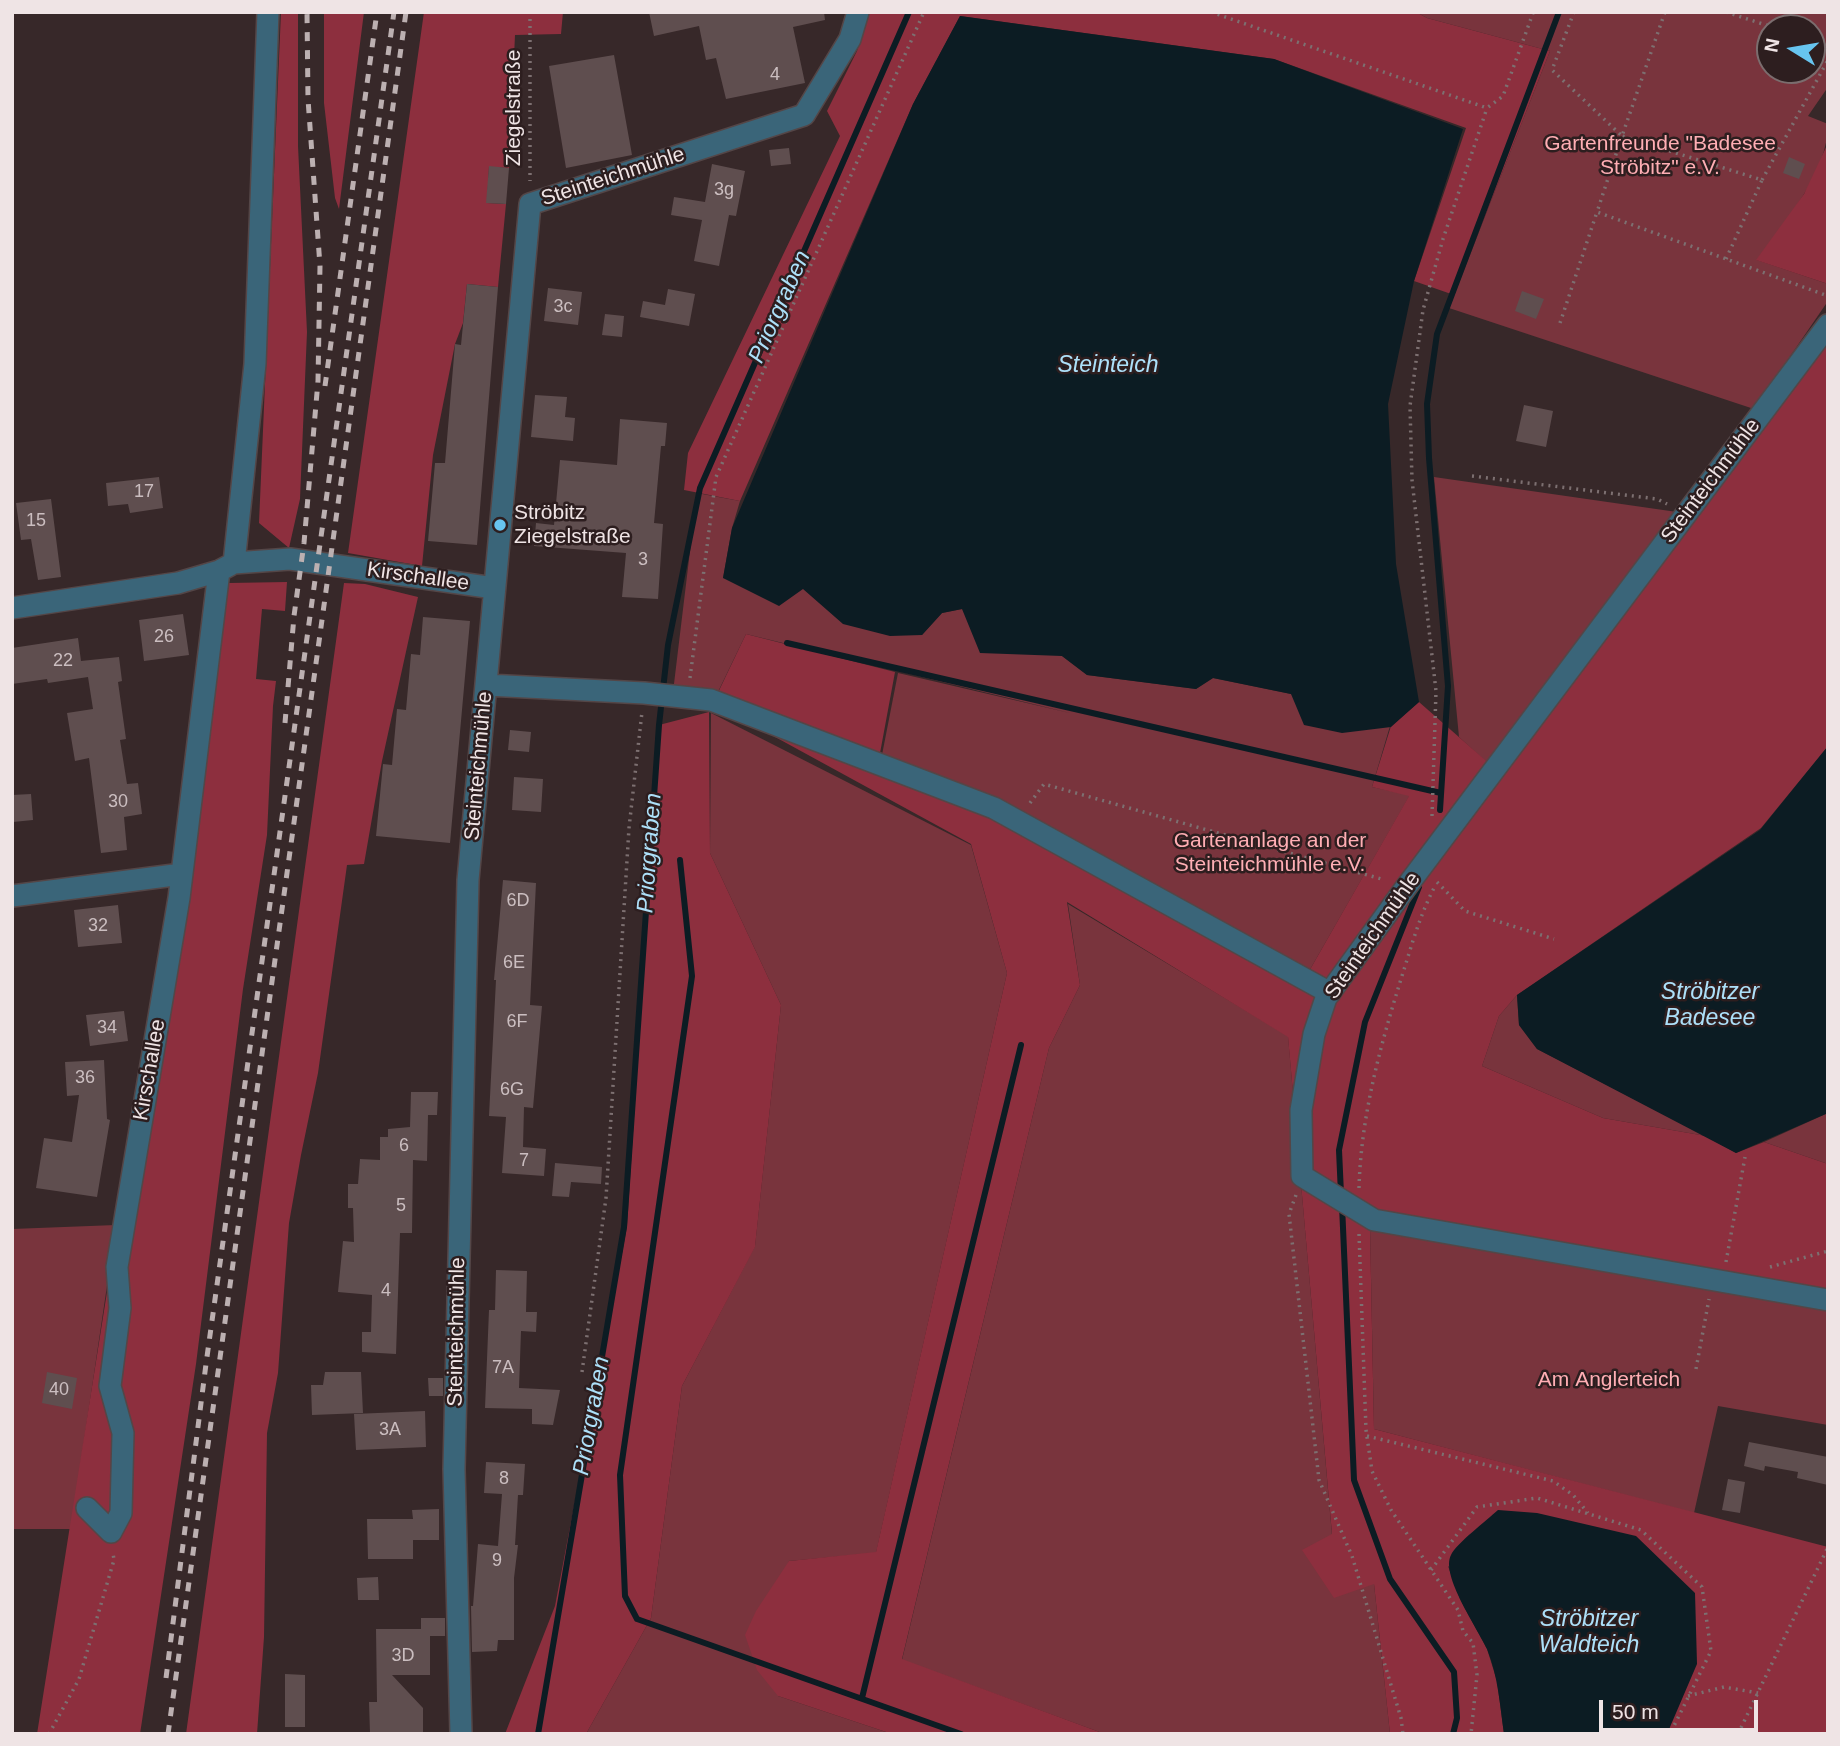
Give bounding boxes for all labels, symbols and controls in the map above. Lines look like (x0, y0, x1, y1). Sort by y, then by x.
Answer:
north arrow (1756, 14, 1826, 84)
text: N (1760, 37, 1783, 54)
street label: Ziegelstraße (501, 50, 527, 166)
house number: 4 (770, 64, 780, 86)
park label: Gartenfreunde "Badesee Ströbitz" e.V. (1544, 131, 1776, 181)
street label: Steinteichmühle (538, 142, 688, 212)
house number: 3g (714, 179, 734, 201)
water label: Priorgraben (743, 246, 817, 368)
house number: 3c (553, 296, 573, 318)
water label: Steinteich (1057, 352, 1159, 380)
street label: Steinteichmühle (1656, 414, 1766, 548)
house number: 17 (134, 481, 154, 503)
place label: Ströbitz Ziegelstraße (514, 500, 631, 550)
house number: 15 (26, 510, 46, 532)
marker: Ströbitz Ziegelstraße (492, 517, 508, 533)
house number: 3 (638, 549, 648, 571)
street label: Kirschallee (365, 557, 471, 597)
house number: 26 (154, 626, 174, 648)
house number: 22 (53, 650, 73, 672)
street label: Steinteichmühle (460, 690, 498, 842)
house number: 30 (108, 791, 128, 813)
water label: Priorgraben (632, 792, 668, 914)
park label: Gartenanlage an der Steinteichmühle e.V. (1174, 828, 1366, 878)
street label: Steinteichmühle (1320, 868, 1426, 1004)
house number: 6D (506, 890, 530, 912)
house number: 32 (88, 915, 108, 937)
house number: 6E (503, 952, 525, 974)
water label: Ströbitzer Badesee (1661, 979, 1759, 1033)
house number: 6F (506, 1011, 528, 1033)
house number: 34 (97, 1017, 117, 1039)
street label: Kirschallee (129, 1017, 171, 1123)
house number: 36 (75, 1067, 95, 1089)
house number: 6G (500, 1079, 524, 1101)
house number: 6 (399, 1135, 409, 1157)
house number: 7 (519, 1150, 529, 1172)
house number: 5 (396, 1195, 406, 1217)
street label: Steinteichmühle (443, 1257, 471, 1407)
house number: 4 (381, 1280, 391, 1302)
water label: Priorgraben (568, 1354, 616, 1478)
house number: 7A (492, 1357, 514, 1379)
park label: Am Anglerteich (1538, 1367, 1680, 1393)
house number: 40 (49, 1379, 69, 1401)
house number: 3A (379, 1419, 401, 1441)
house number: 8 (499, 1468, 509, 1490)
house number: 9 (492, 1550, 502, 1572)
water label: Ströbitzer Waldteich (1539, 1606, 1639, 1660)
house number: 3D (391, 1645, 415, 1667)
scale bar (1602, 1686, 1761, 1730)
text: 50 m (1612, 1700, 1659, 1723)

